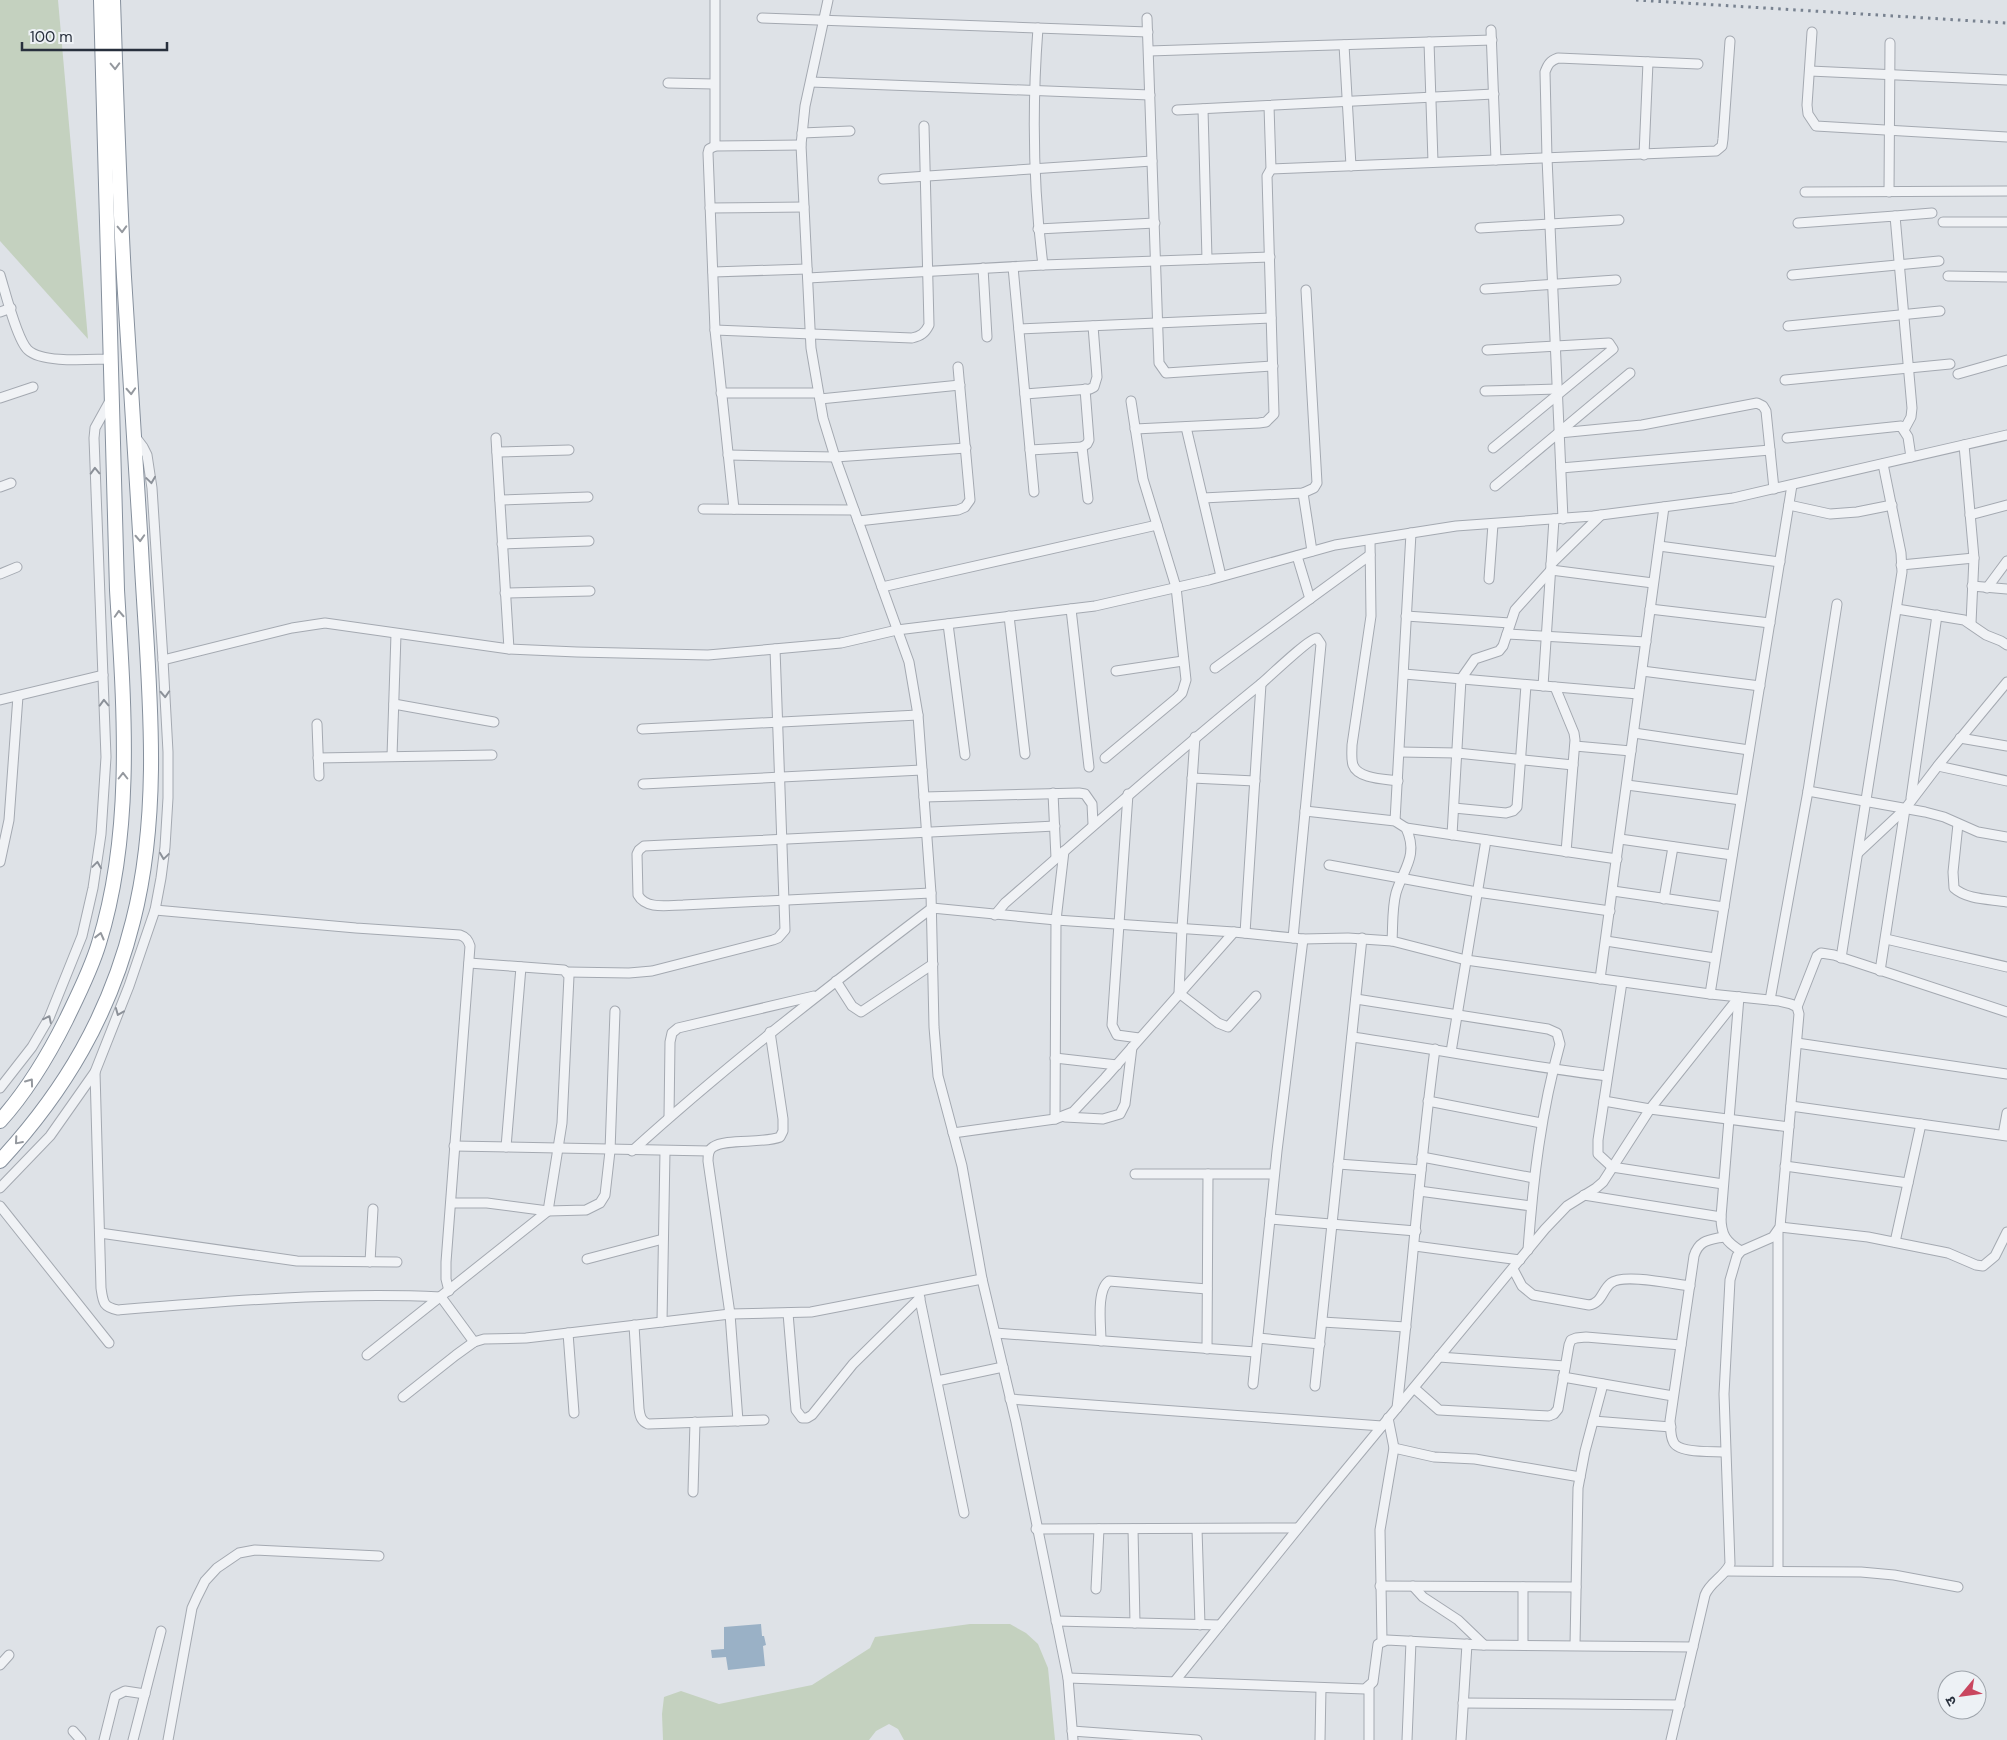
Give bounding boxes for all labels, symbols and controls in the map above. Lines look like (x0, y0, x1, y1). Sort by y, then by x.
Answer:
scale bar (22, 20, 168, 52)
text: 100 m (30, 27, 73, 47)
one-way arrow (110, 62, 121, 70)
one-way arrow (116, 225, 127, 233)
one-way arrow (126, 387, 137, 395)
one-way arrow (90, 467, 100, 474)
one-way arrow (145, 475, 155, 484)
one-way arrow (135, 535, 146, 543)
one-way arrow (113, 609, 124, 617)
one-way arrow (159, 690, 170, 698)
one-way arrow (99, 699, 109, 707)
one-way arrow (118, 772, 128, 780)
one-way arrow (159, 853, 170, 861)
one-way arrow (91, 861, 101, 870)
one-way arrow (94, 932, 105, 941)
one-way arrow (115, 1007, 125, 1016)
one-way arrow (41, 1016, 51, 1025)
one-way arrow (24, 1078, 33, 1088)
one-way arrow (14, 1135, 23, 1144)
north arrow (1937, 1670, 1987, 1720)
text: उ (1940, 1693, 1960, 1709)

